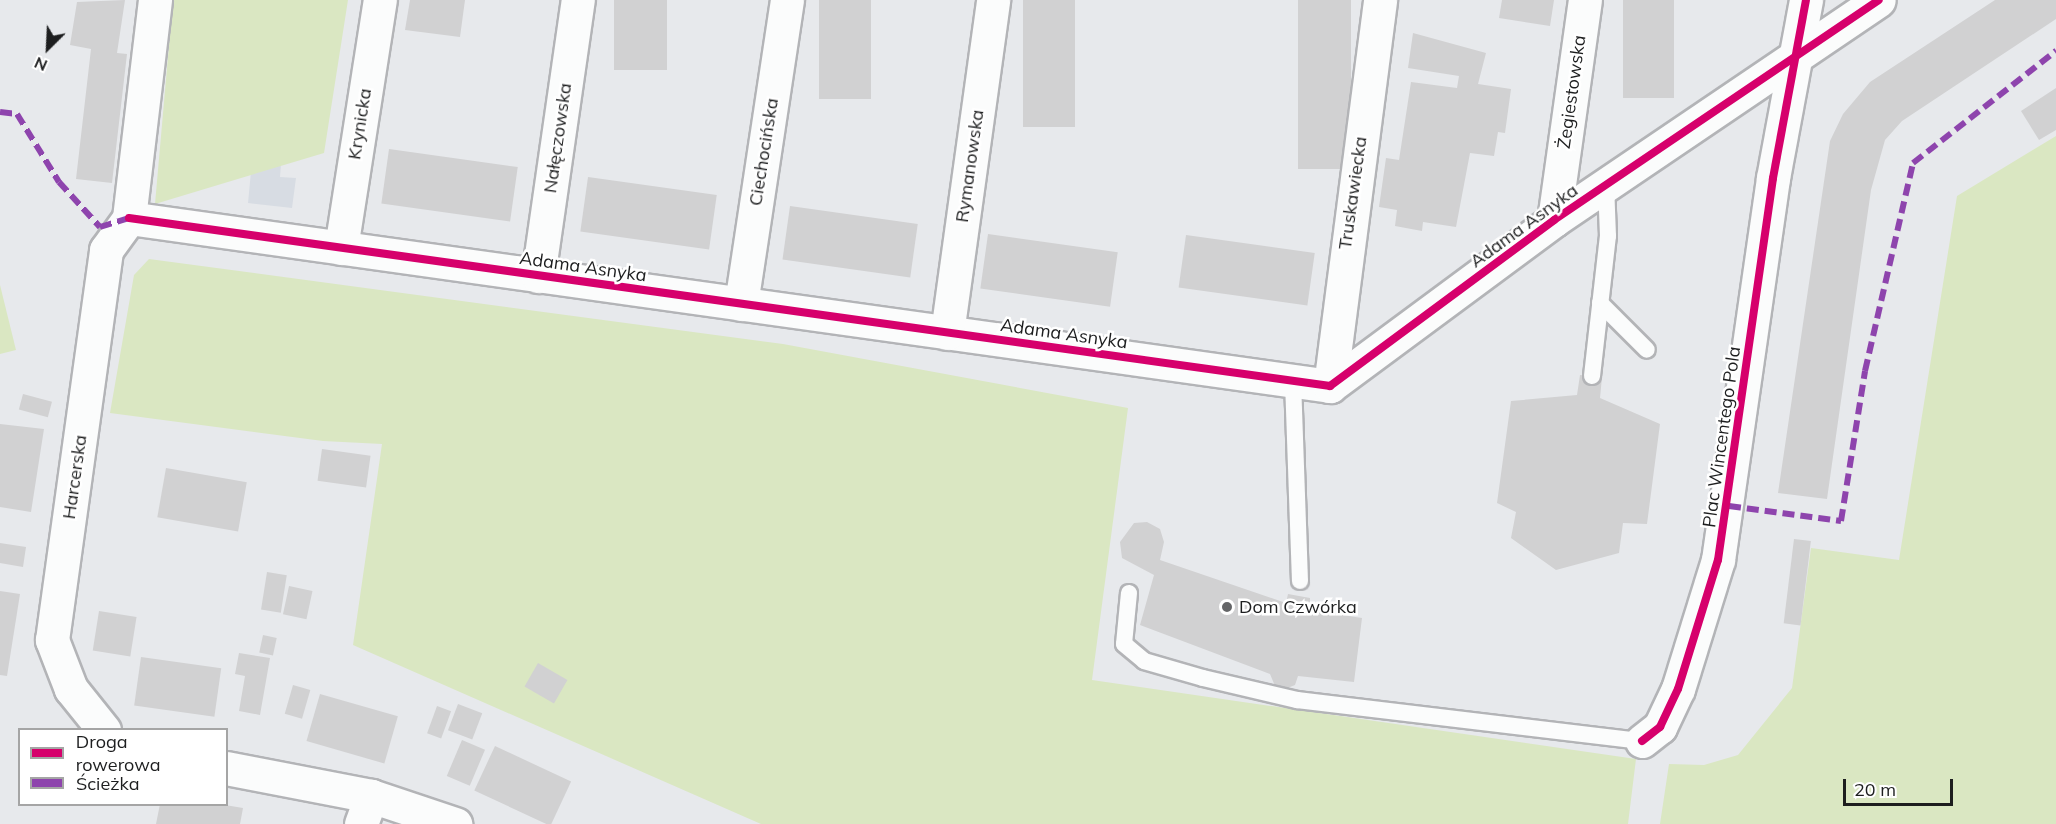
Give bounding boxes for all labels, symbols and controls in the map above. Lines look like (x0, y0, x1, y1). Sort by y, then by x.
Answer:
north arrow (18, 18, 78, 78)
street label: Żegiestowska (1553, 34, 1591, 150)
text: N (31, 53, 50, 76)
street label: Nałęczowska (540, 82, 576, 194)
street label: Krynicka (344, 87, 376, 161)
street label: Ciechocińska (745, 97, 783, 207)
street label: Rymanowska (951, 108, 989, 224)
street label: Truskawiecka (1334, 135, 1372, 251)
street label: Adama Asnyka (1466, 180, 1582, 272)
street label: Adama Asnyka (518, 247, 648, 287)
street label: Adama Asnyka (999, 314, 1129, 354)
street label: Plac Wincentego Pola (1699, 345, 1745, 529)
street label: Harcerska (58, 433, 92, 521)
place label: Dom Czwórka (1239, 596, 1357, 618)
marker: Dom Czwórka (1220, 600, 1234, 614)
legend (18, 728, 228, 806)
text: Droga rowerowa (76, 730, 161, 776)
scale bar (1846, 767, 1956, 805)
text: Ścieżka (76, 772, 139, 795)
text: 20 m (1854, 778, 1896, 801)

